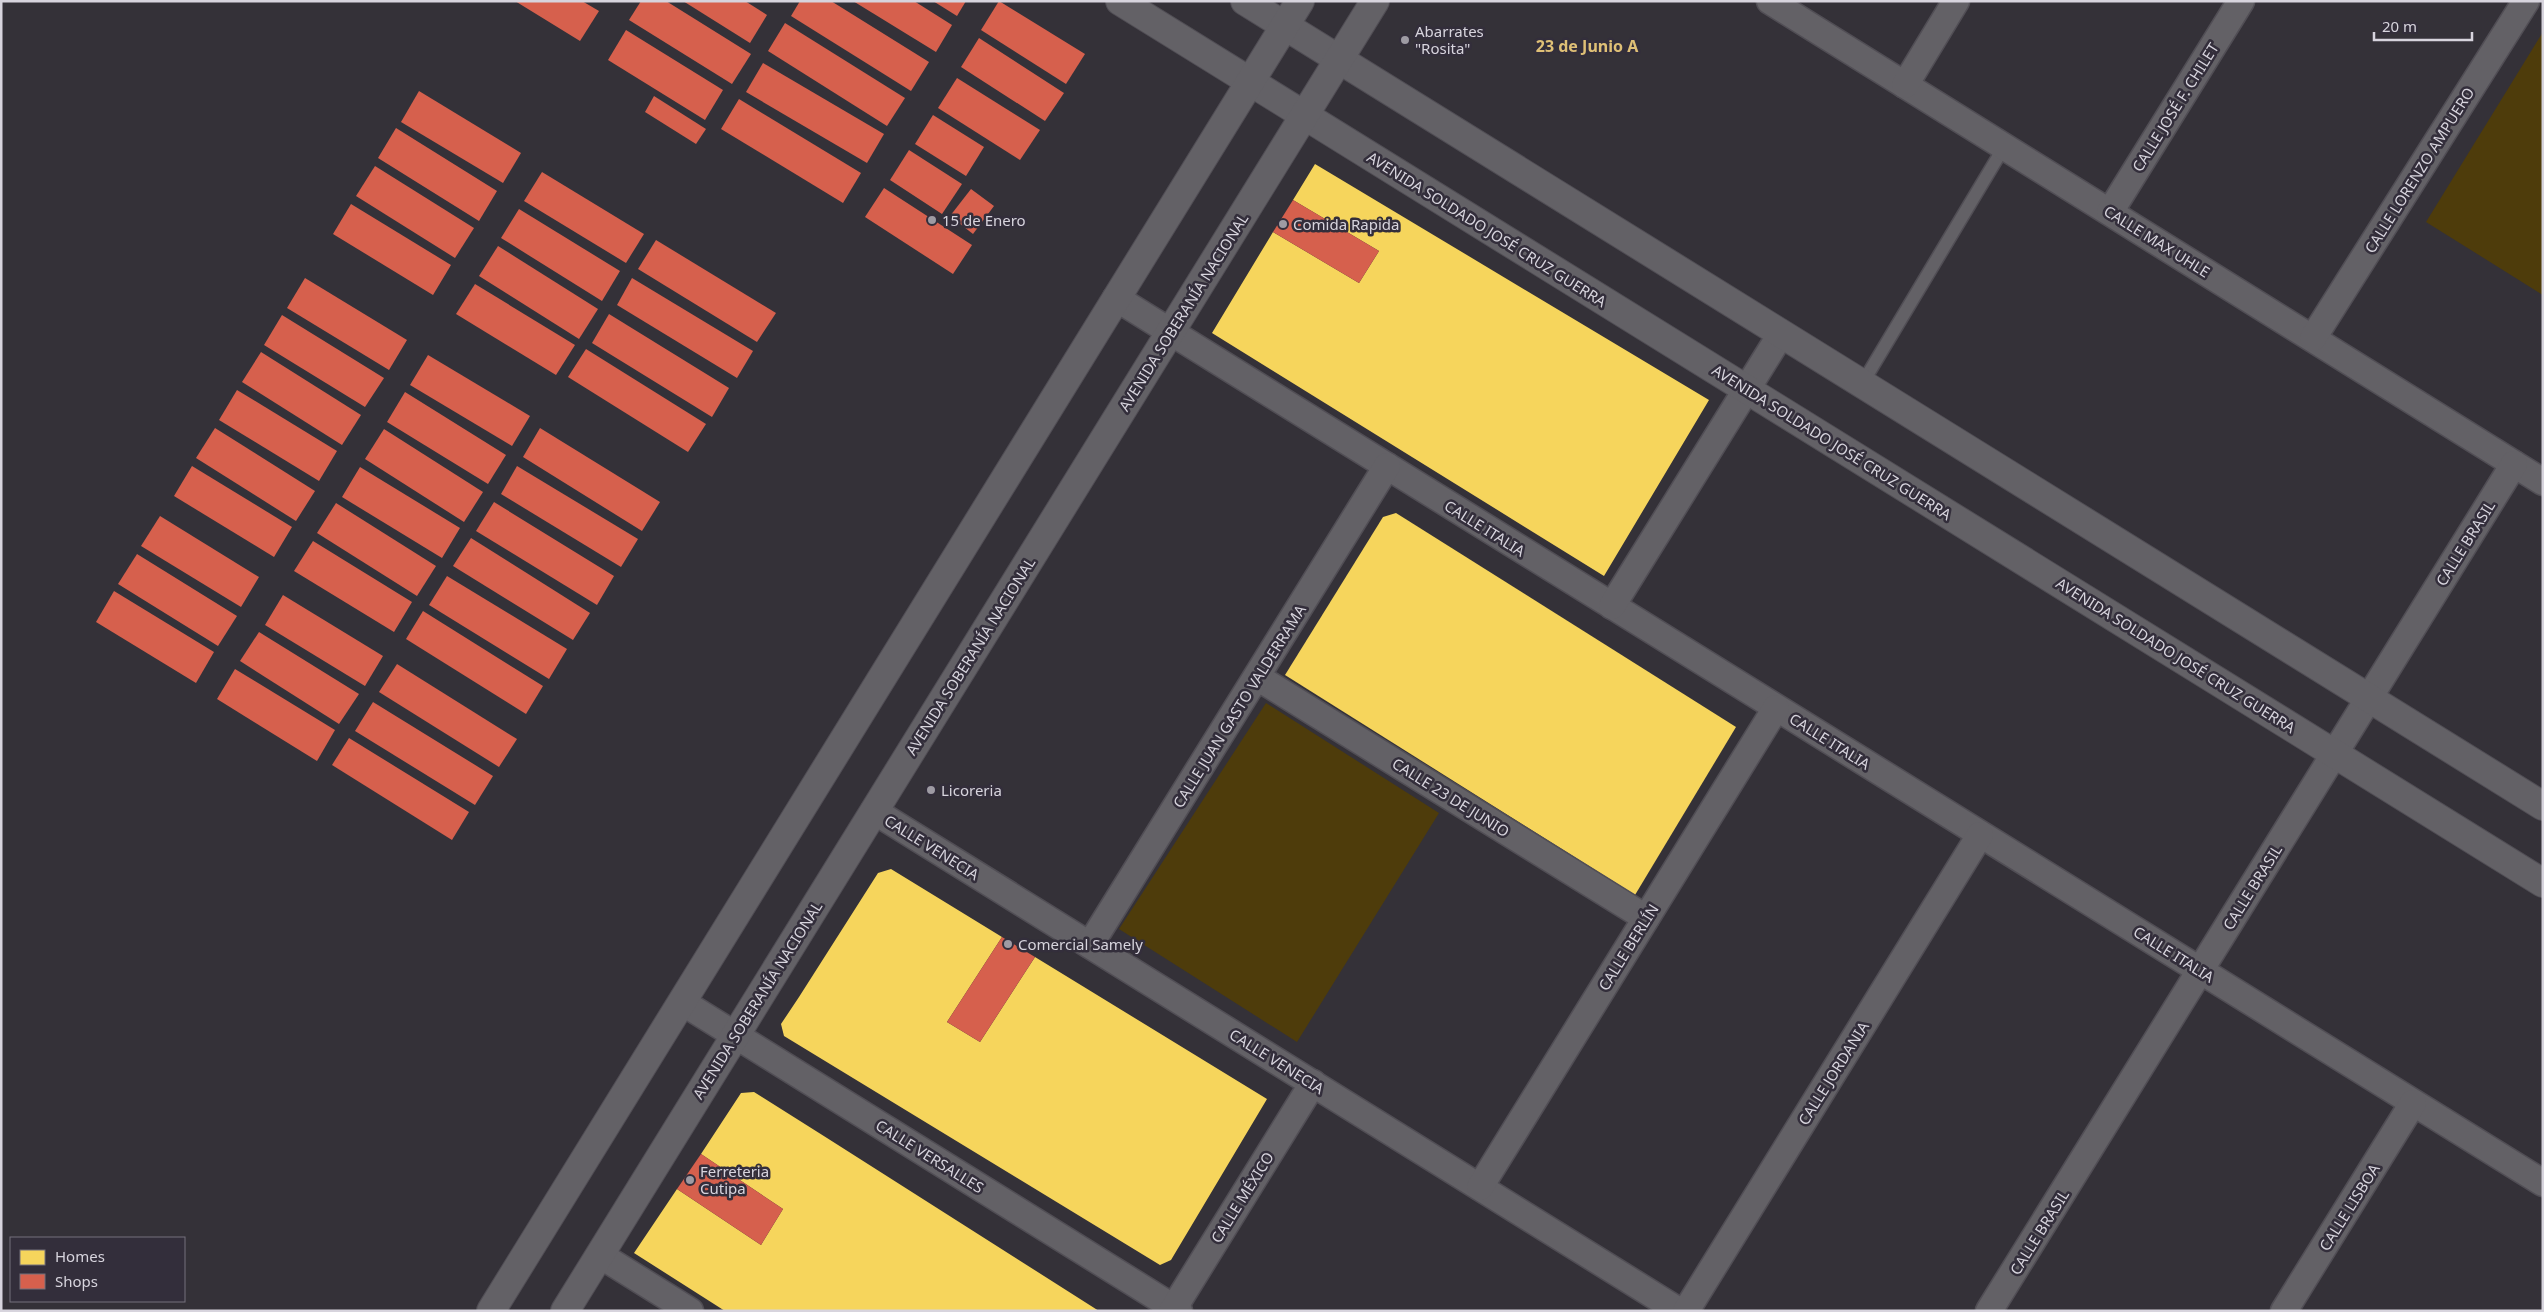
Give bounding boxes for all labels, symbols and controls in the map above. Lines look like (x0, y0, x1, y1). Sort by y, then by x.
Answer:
scale bar (2374, 10, 2472, 42)
text: 20 m (2382, 16, 2417, 36)
place label: Abarrates "Rosita" (1415, 21, 1484, 58)
marker: Abarrates "Rosita" (1399, 34, 1411, 46)
district label: 23 de Junio A (1536, 35, 1639, 57)
street label: CALLE JOSÉ F. CHILET (2127, 38, 2223, 175)
street label: CALLE LORENZO AMPUERO (2360, 83, 2478, 257)
street label: AVENIDA SOLDADO JOSÉ CRUZ GUERRA (1364, 147, 1611, 312)
street label: CALLE MAX UHLE (2100, 200, 2214, 282)
street label: AVENIDA SOBERANÍA NACIONAL (1114, 209, 1252, 415)
place label: 15 de Enero (942, 210, 1026, 230)
marker: 15 de Enero (926, 214, 938, 226)
place label: Comida Rapida (1293, 214, 1399, 234)
marker: Comida Rapida (1277, 218, 1289, 230)
street label: AVENIDA SOLDADO JOSÉ CRUZ GUERRA (1709, 360, 1956, 525)
street label: CALLE ITALIA (1441, 495, 1529, 561)
street label: CALLE BRASIL (2431, 497, 2499, 589)
street label: AVENIDA SOBERANÍA NACIONAL (901, 553, 1039, 759)
street label: AVENIDA SOLDADO JOSÉ CRUZ GUERRA (2053, 573, 2300, 738)
street label: CALLE JUAN GASTO VALDERRAMA (1168, 600, 1310, 811)
street label: CALLE ITALIA (1786, 708, 1874, 774)
street label: CALLE 23 DE JUNIO (1389, 753, 1513, 841)
place label: Licoreria (941, 780, 1002, 800)
marker: Licoreria (925, 784, 937, 796)
street label: CALLE VENECIA (881, 810, 984, 884)
street label: CALLE BRASIL (2218, 841, 2286, 933)
street label: AVENIDA SOBERANÍA NACIONAL (688, 897, 826, 1103)
street label: CALLE BERLÍN (1593, 900, 1663, 994)
street label: CALLE ITALIA (2130, 921, 2218, 987)
place label: Comercial Samely (1018, 934, 1143, 954)
marker: Comercial Samely (1002, 938, 1014, 950)
street label: CALLE JORDANIA (1793, 1017, 1873, 1129)
street label: CALLE VENECIA (1226, 1024, 1329, 1098)
street label: CALLE VERSALLES (872, 1115, 988, 1197)
street label: CALLE MÉXICO (1206, 1148, 1278, 1246)
street label: CALLE LISBOA (2314, 1159, 2384, 1254)
place label: Ferreteria Cutipa (700, 1161, 769, 1198)
marker: Ferreteria Cutipa (684, 1174, 696, 1186)
street label: CALLE BRASIL (2005, 1186, 2073, 1278)
legend (10, 1237, 185, 1302)
text: Homes (55, 1246, 105, 1266)
text: Shops (55, 1271, 98, 1291)

